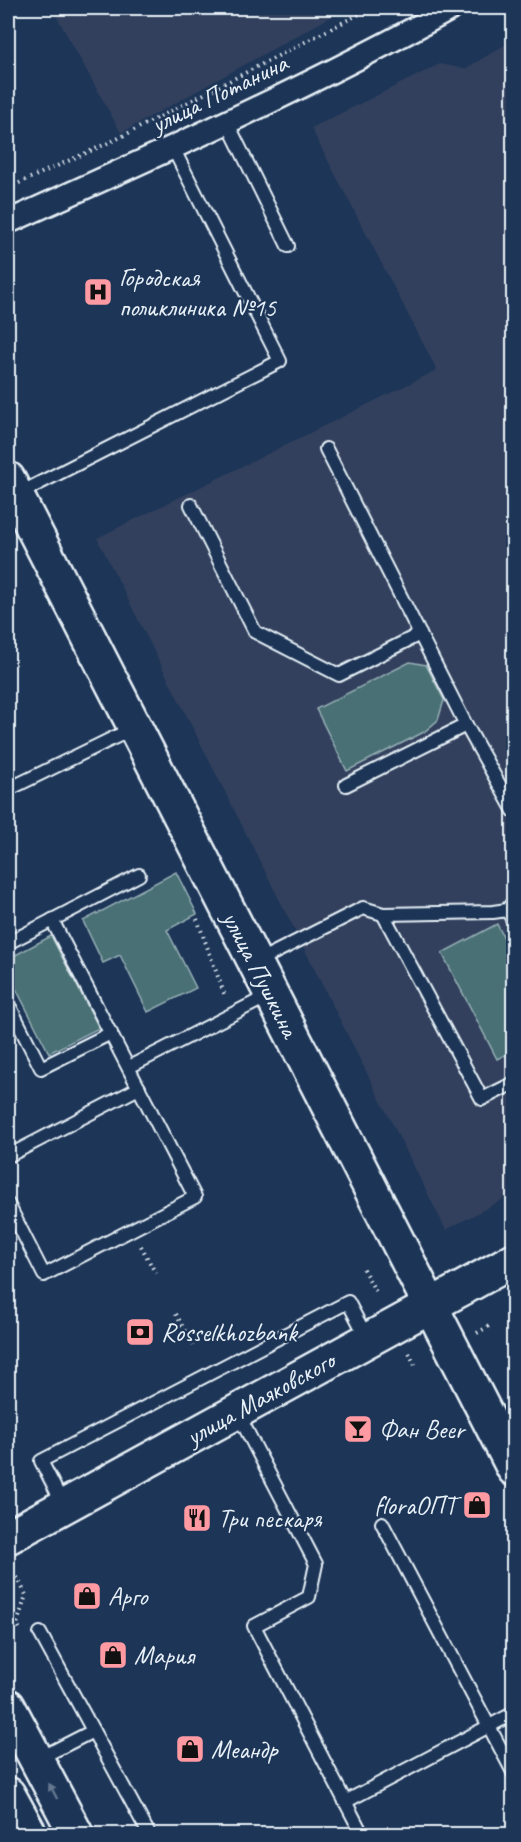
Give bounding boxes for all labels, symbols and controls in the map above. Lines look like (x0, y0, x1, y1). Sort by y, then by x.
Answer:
street label: улица Потанина (144, 45, 294, 142)
place label: Городская поликлиника №15 (119, 261, 277, 324)
hospital icon: Городская поликлиника №15 (82, 276, 114, 308)
street label: улица Пушкина (214, 904, 307, 1045)
bank icon: Rosselkhozbank (124, 1316, 156, 1348)
place label: Rosselkhozbank (161, 1316, 299, 1349)
street label: улица Маяковского (178, 1343, 343, 1454)
bar icon: Фан Beer (342, 1413, 374, 1445)
place label: Фан Beer (379, 1413, 467, 1446)
place label: floraОПТ (375, 1489, 462, 1522)
shop icon: floraОПТ (461, 1489, 493, 1521)
restaurant icon: Три пескаря (181, 1502, 213, 1534)
place label: Три пескаря (218, 1502, 323, 1535)
shop icon: Арго (71, 1580, 103, 1612)
place label: Арго (108, 1580, 149, 1613)
shop icon: Мария (97, 1639, 129, 1671)
place label: Мария (134, 1639, 196, 1672)
shop icon: Меандр (174, 1733, 206, 1765)
place label: Меандр (211, 1733, 280, 1766)
one-way arrow (48, 1782, 58, 1799)

